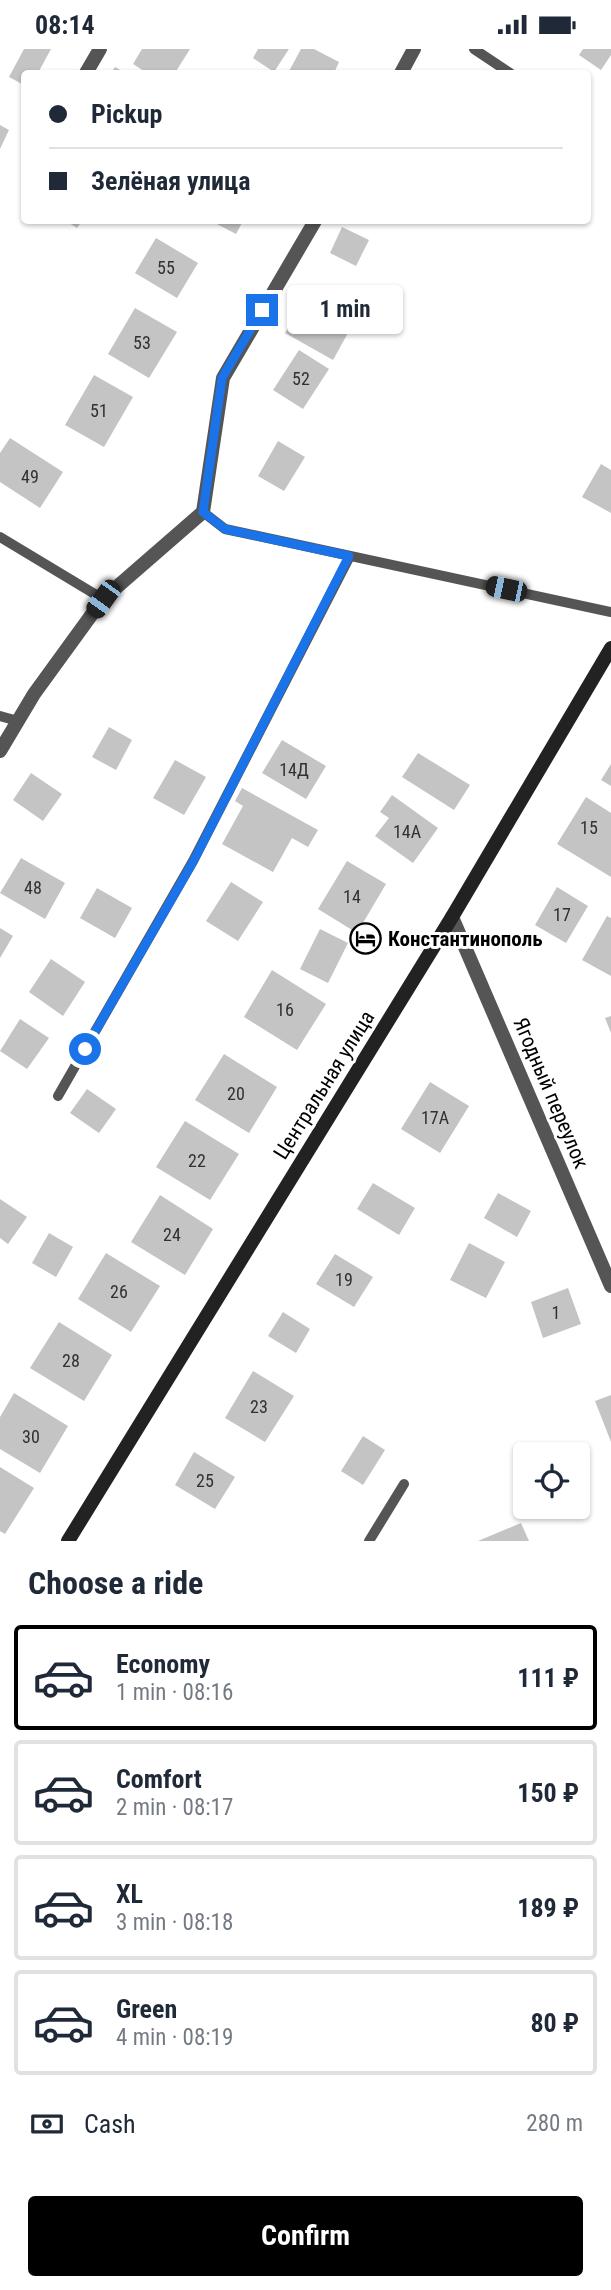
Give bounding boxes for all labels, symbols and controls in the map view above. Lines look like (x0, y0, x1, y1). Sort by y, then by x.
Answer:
text: 08:14 (35, 10, 95, 40)
text: Pickup (91, 99, 162, 129)
text: Зелёная улица (91, 166, 250, 196)
house number: 55 (157, 257, 175, 278)
callout: 1 min (286, 285, 402, 335)
route end (246, 294, 278, 326)
text: 1 min (319, 296, 371, 323)
house number: 53 (133, 332, 151, 353)
house number: 52 (292, 368, 310, 389)
house number: 51 (90, 400, 108, 421)
house number: 49 (21, 466, 39, 487)
car (484, 574, 529, 604)
car (83, 576, 124, 622)
house number: 14Д (279, 759, 309, 780)
house number: 15 (580, 817, 598, 838)
house number: 14А (393, 821, 422, 842)
house number: 48 (24, 877, 42, 898)
house number: 14 (343, 886, 361, 907)
house number: 17 (553, 904, 571, 925)
hotel icon: Константинополь (348, 922, 382, 956)
place label: Константинополь (388, 927, 543, 951)
house number: 16 (276, 999, 294, 1020)
street label: Центральная улица (269, 1006, 379, 1164)
street label: Ягодный переулок (508, 1014, 594, 1172)
route start (69, 1033, 101, 1065)
house number: 20 (227, 1083, 245, 1104)
house number: 17А (421, 1107, 450, 1128)
house number: 22 (188, 1150, 206, 1171)
house number: 24 (163, 1224, 181, 1245)
house number: 19 (335, 1269, 353, 1290)
house number: 26 (110, 1281, 128, 1302)
house number: 1 (552, 1302, 560, 1323)
house number: 28 (62, 1350, 80, 1371)
house number: 23 (250, 1396, 268, 1417)
house number: 30 (22, 1426, 40, 1447)
map controls (513, 1442, 590, 1519)
button: locate (513, 1442, 590, 1519)
house number: 25 (196, 1470, 214, 1491)
text: Choose a ride (28, 1564, 203, 1602)
icon: car (32, 1646, 95, 1709)
text: Economy (116, 1649, 210, 1679)
text: 111 ₽ (517, 1663, 579, 1693)
text: 1 min · 08:16 (116, 1679, 233, 1706)
icon: car (32, 1761, 95, 1824)
text: Comfort (116, 1764, 202, 1794)
text: 150 ₽ (517, 1778, 579, 1808)
text: 2 min · 08:17 (116, 1794, 233, 1821)
icon: car (32, 1876, 95, 1939)
text: XL (116, 1879, 143, 1909)
text: 189 ₽ (517, 1893, 579, 1923)
text: 3 min · 08:18 (116, 1909, 233, 1936)
icon: car (32, 1991, 95, 2054)
text: Green (116, 1994, 177, 2024)
text: 80 ₽ (530, 2008, 579, 2038)
text: 4 min · 08:19 (116, 2024, 233, 2051)
icon: cash (28, 2105, 66, 2143)
text: Cash (84, 2109, 136, 2139)
text: 280 m (526, 2110, 583, 2137)
button: Confirm (28, 2196, 583, 2276)

